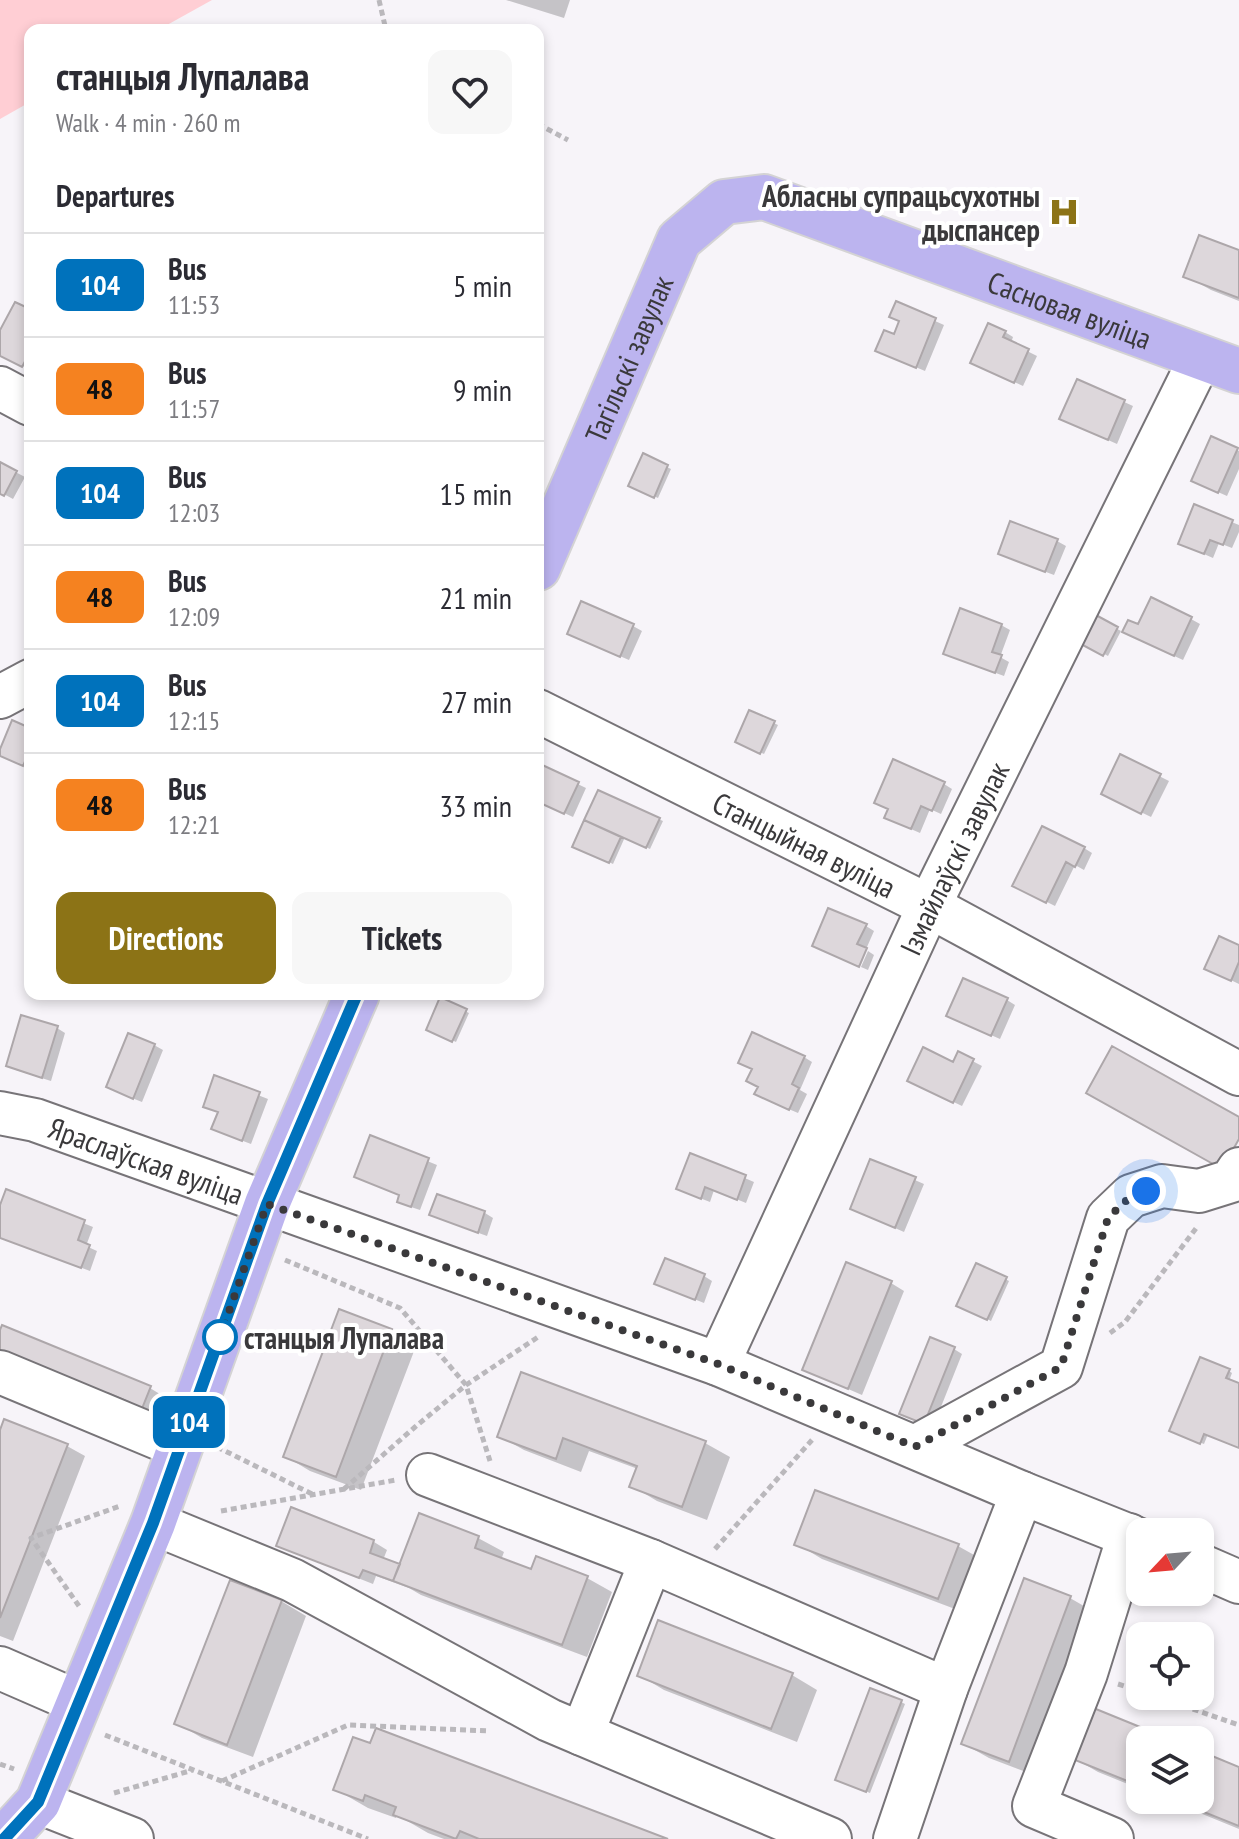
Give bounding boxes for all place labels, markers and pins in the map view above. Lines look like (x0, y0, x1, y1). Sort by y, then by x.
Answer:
place label: Абласны супрацьсухотны дыспансер (761, 176, 1040, 249)
hospital icon: Абласны супрацьсухотны дыспансер (1047, 195, 1081, 229)
place label: станцыя Лупалава (244, 1318, 444, 1357)
marker: станцыя Лупалава (203, 1320, 237, 1354)

